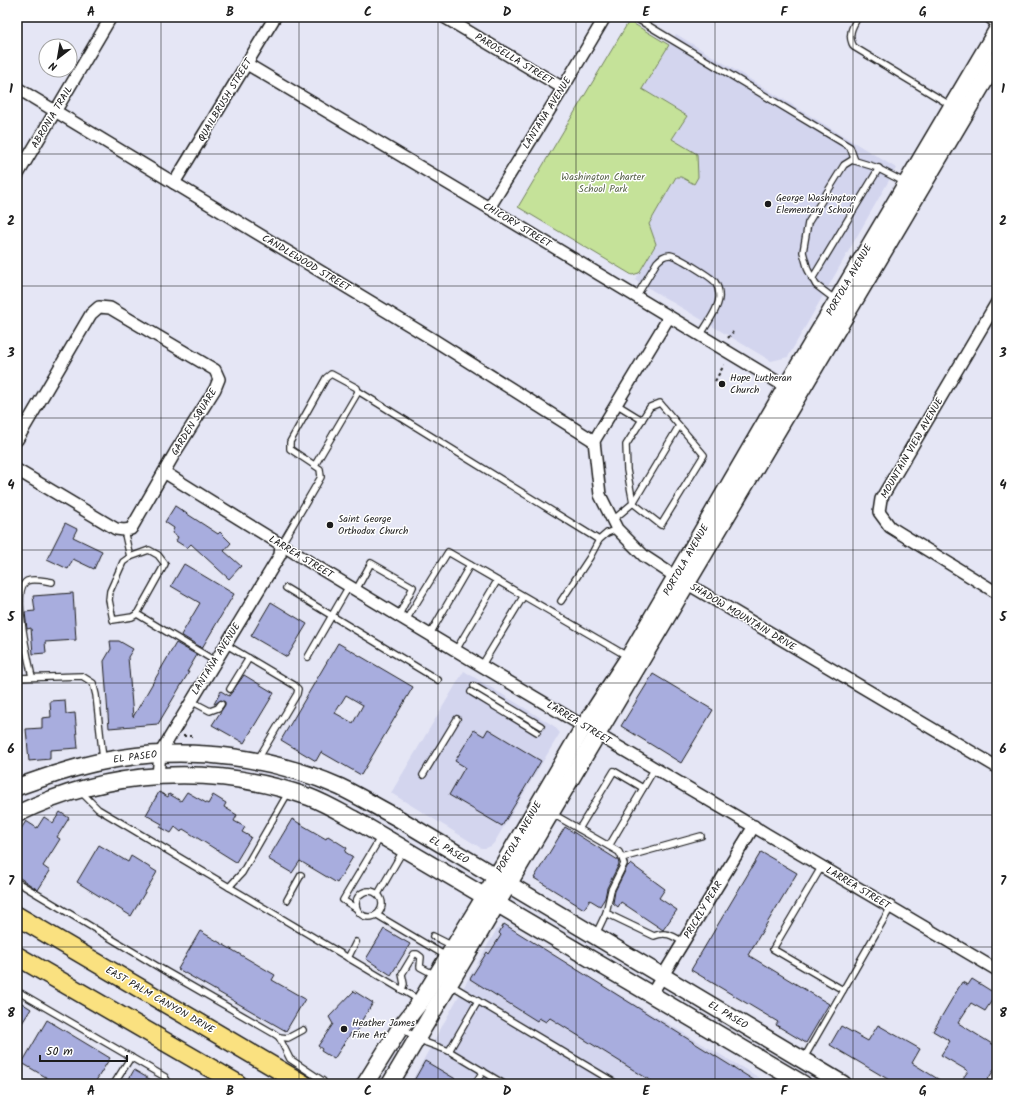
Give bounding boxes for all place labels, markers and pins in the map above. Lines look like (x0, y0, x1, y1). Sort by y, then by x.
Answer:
place label: George Washington Elementary School (776, 190, 856, 218)
marker: George Washington Elementary School (763, 199, 773, 209)
place label: Hope Lutheran Church (730, 370, 792, 398)
marker: Hope Lutheran Church (717, 379, 727, 389)
place label: Saint George Orthodox Church (338, 511, 408, 539)
marker: Saint George Orthodox Church (325, 520, 335, 530)
place label: Heather James Fine Art (352, 1015, 416, 1043)
marker: Heather James Fine Art (339, 1024, 349, 1034)

